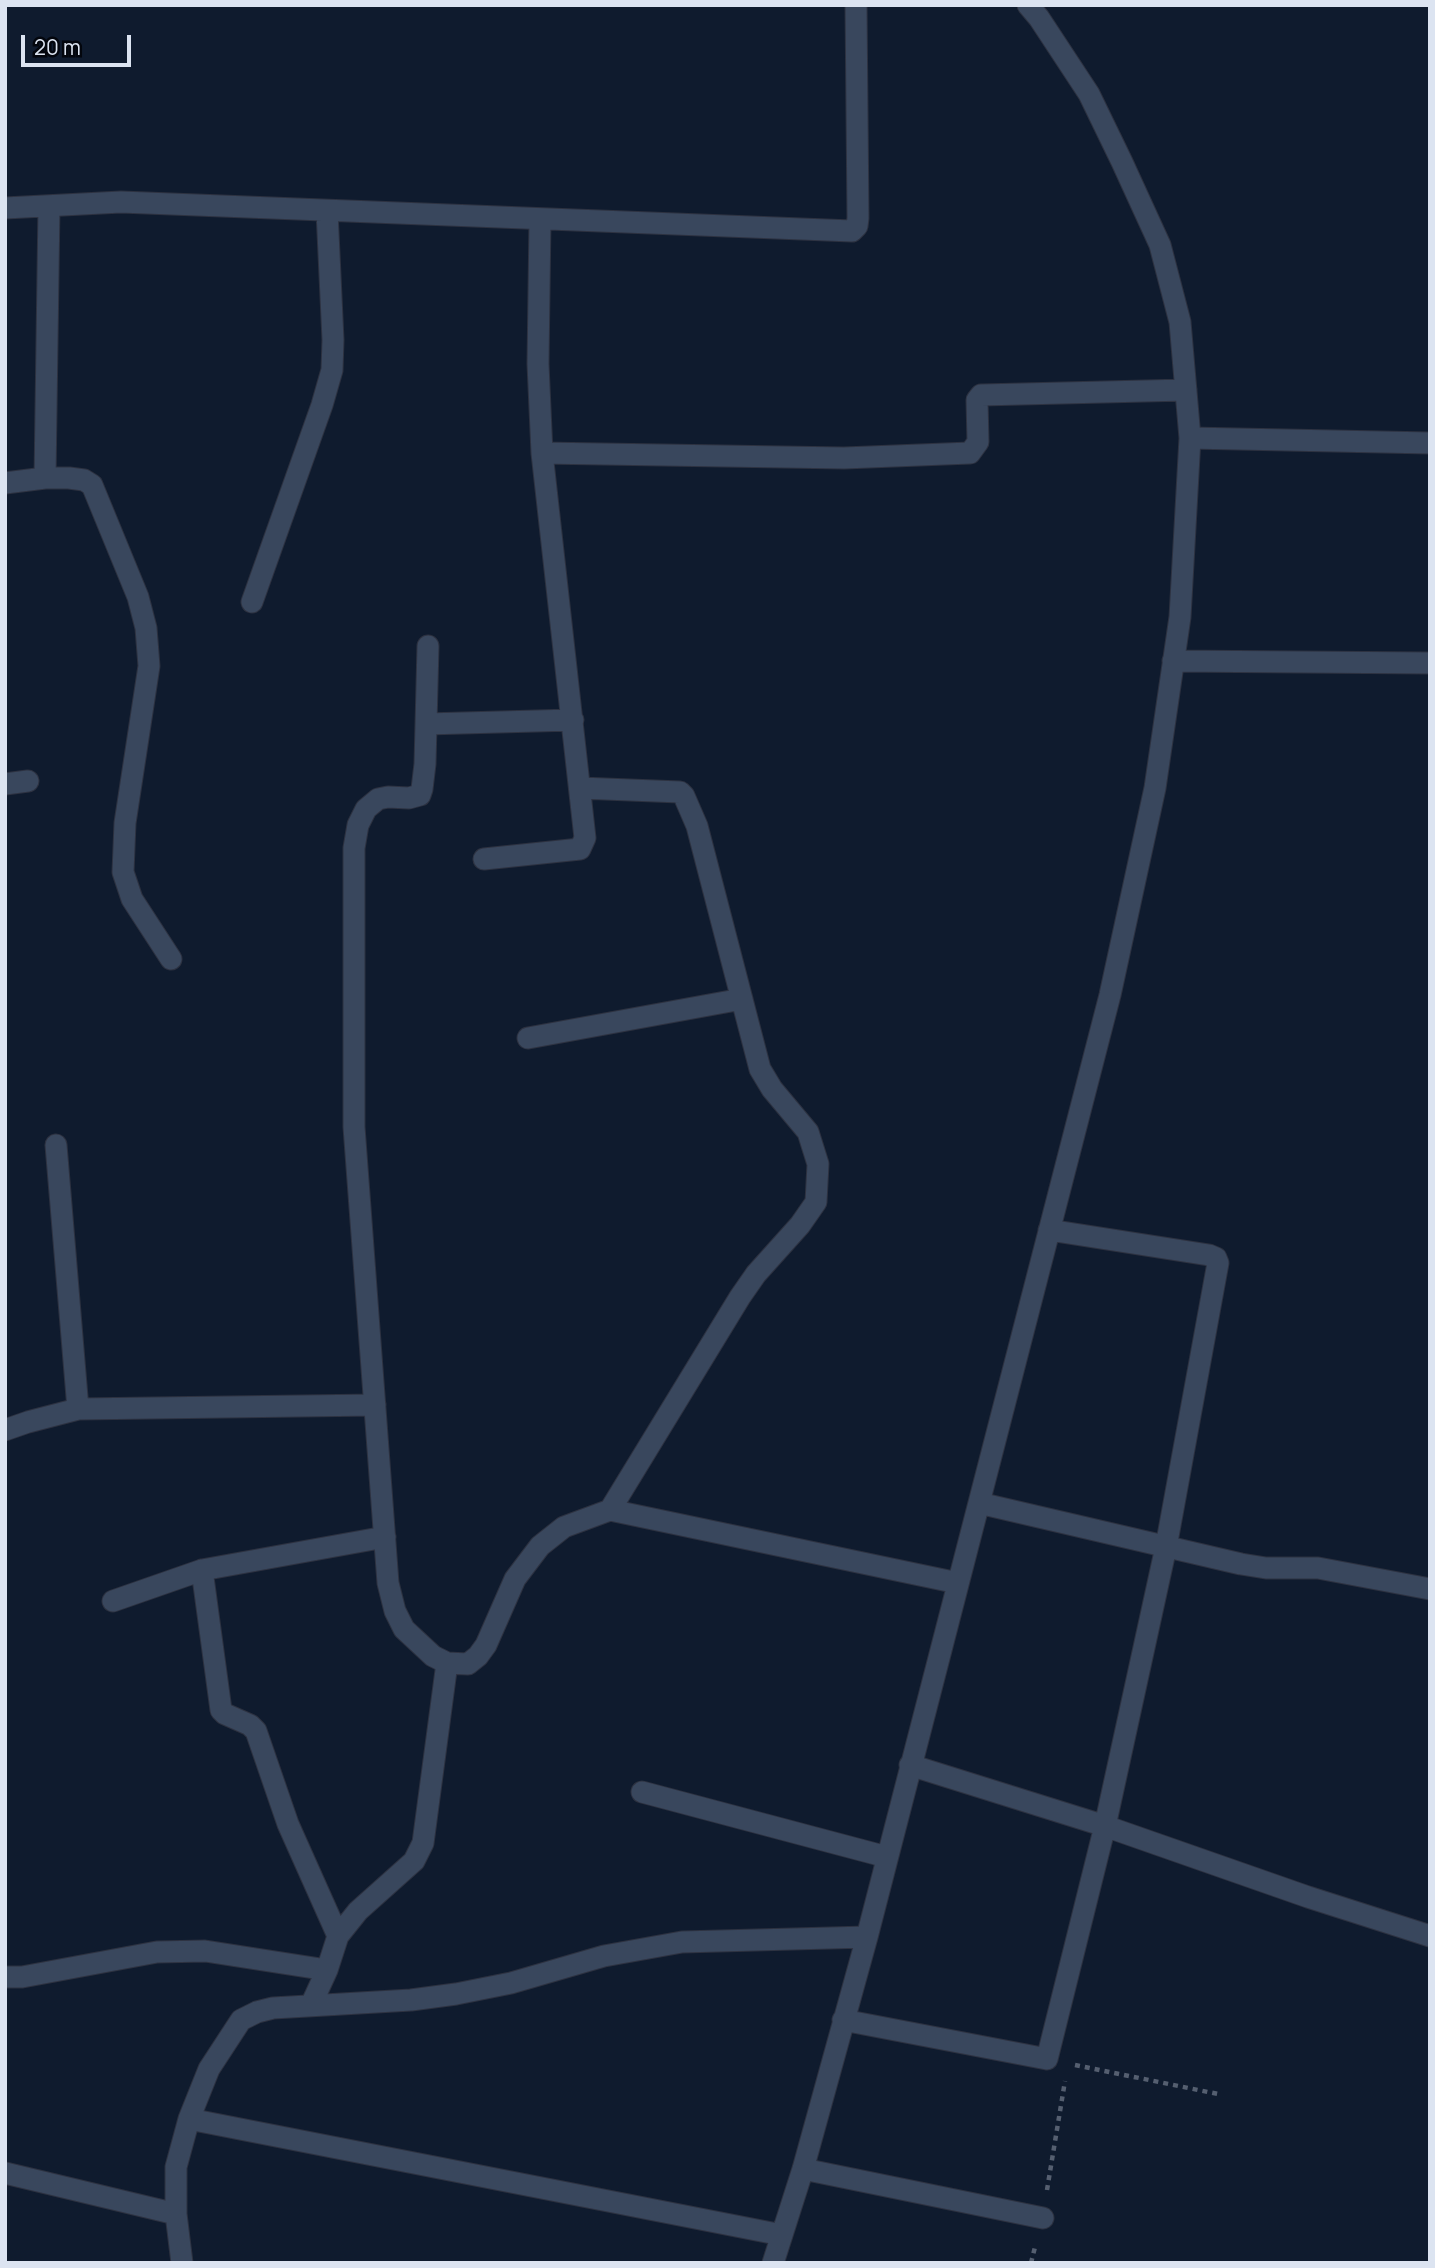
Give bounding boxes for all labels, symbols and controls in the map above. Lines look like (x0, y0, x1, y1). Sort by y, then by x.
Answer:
scale bar (24, 21, 135, 65)
text: 20 m (34, 33, 81, 61)

